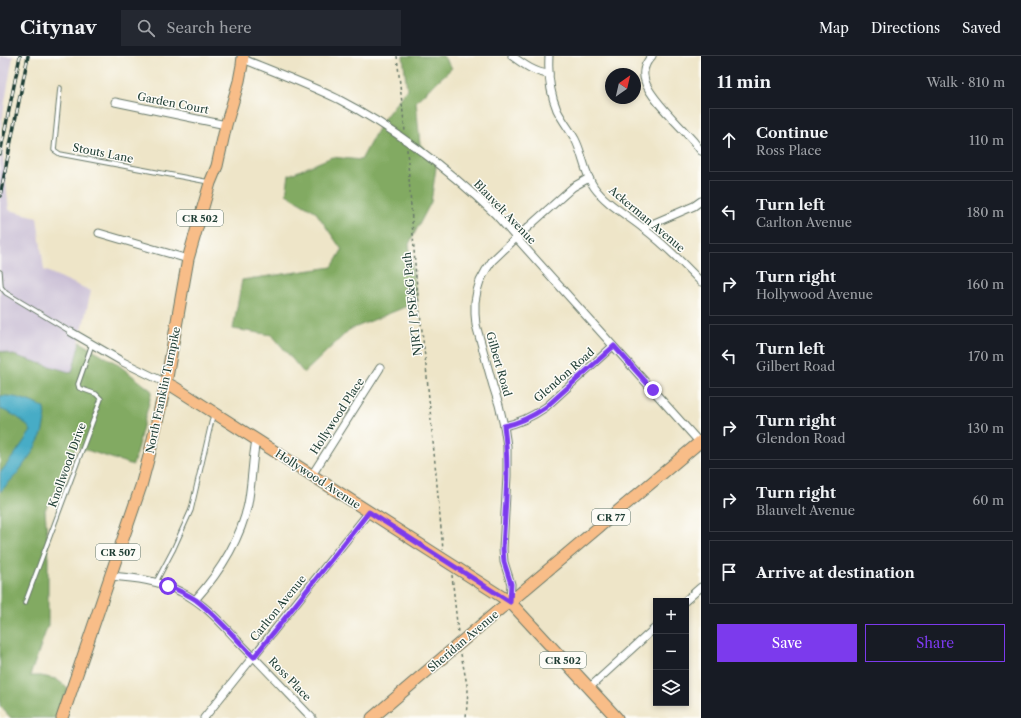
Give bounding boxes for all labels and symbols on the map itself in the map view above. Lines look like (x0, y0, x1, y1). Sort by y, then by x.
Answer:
north arrow (605, 68, 641, 104)
street label: Garden Court (136, 89, 210, 117)
street label: Stouts Lane (71, 140, 135, 166)
street label: Blauvelt Avenue (471, 177, 539, 247)
street label: Ackerman Avenue (605, 182, 688, 255)
road number: CR 502 (177, 210, 223, 226)
street label: NJRT / PSE&G Path (400, 251, 424, 357)
street label: North Franklin Turnpike (143, 325, 183, 455)
street label: Gilbert Road (483, 330, 515, 398)
street label: Glendon Road (531, 345, 597, 405)
street label: Hollywood Place (307, 375, 367, 457)
route end (644, 381, 662, 399)
street label: Knollwood Drive (45, 421, 89, 509)
street label: Hollywood Avenue (273, 446, 363, 512)
road number: CR 77 (592, 509, 630, 525)
road number: CR 507 (96, 544, 140, 560)
street label: Carlton Avenue (247, 572, 309, 644)
route start (159, 577, 177, 595)
street label: Sheridan Avenue (425, 607, 501, 675)
road number: CR 502 (540, 652, 586, 668)
street label: Ross Place (266, 654, 314, 704)

